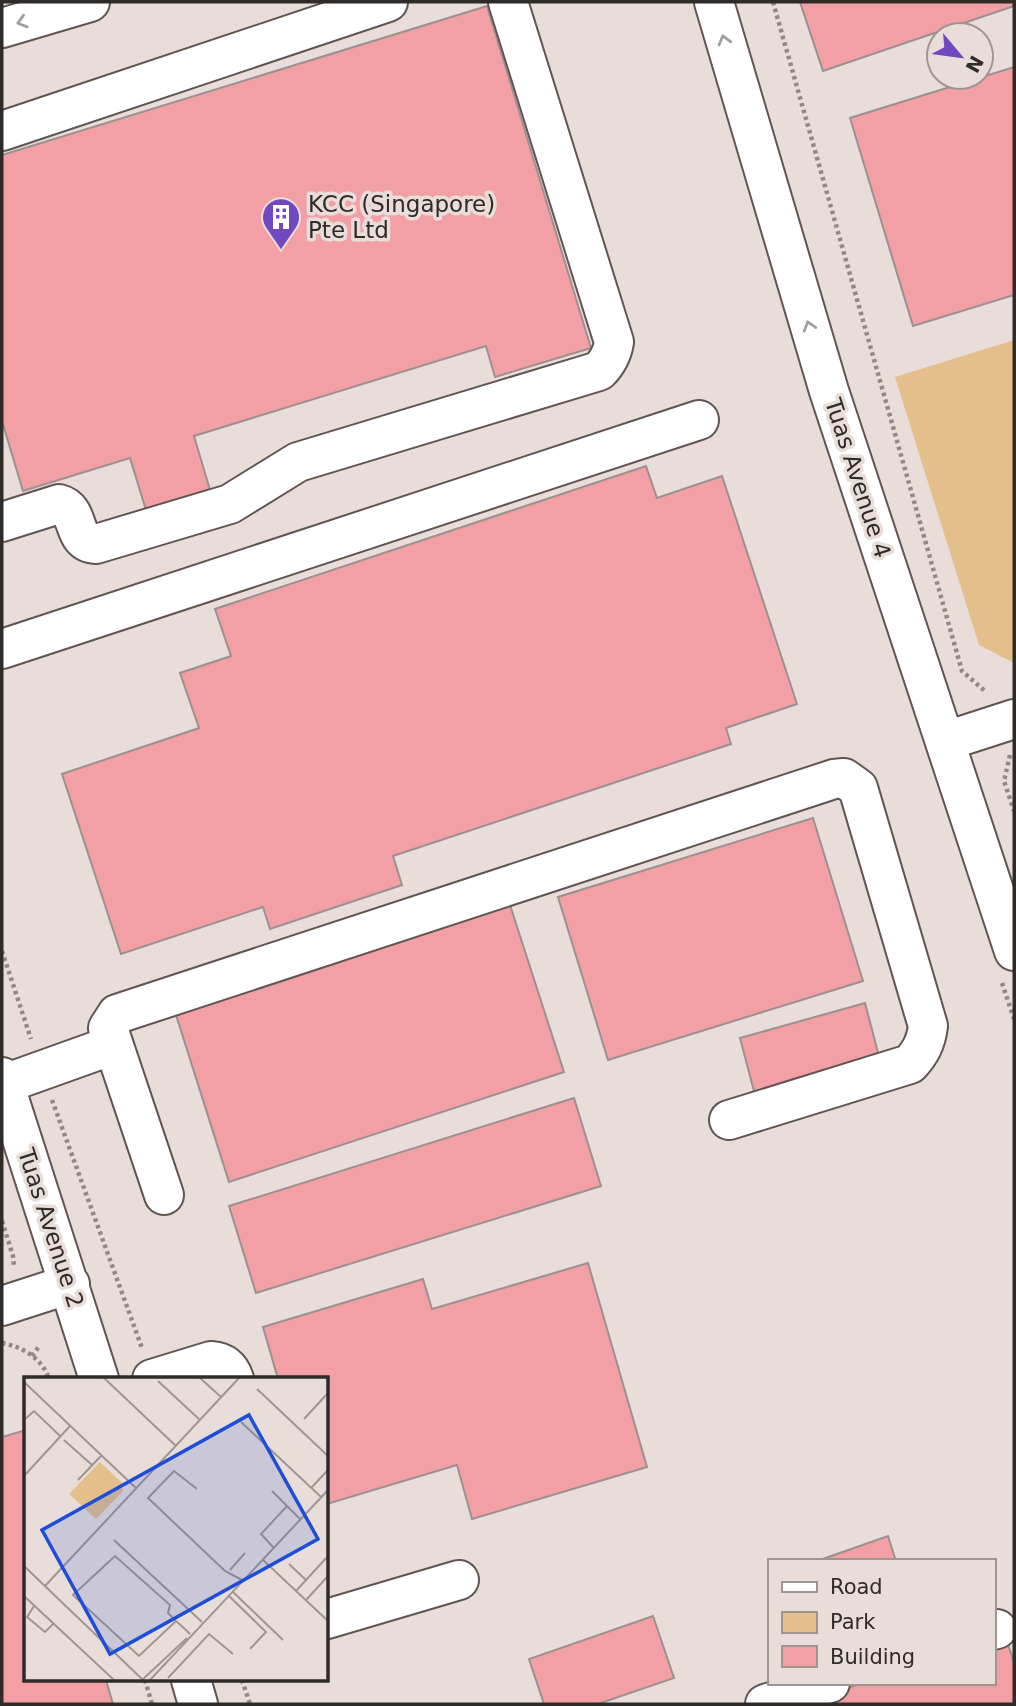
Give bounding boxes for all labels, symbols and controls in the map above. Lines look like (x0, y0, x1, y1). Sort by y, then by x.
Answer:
one-way arrow (17, 14, 29, 29)
north arrow (925, 21, 995, 91)
one-way arrow (718, 34, 732, 46)
text: N (961, 52, 988, 77)
place label: KCC (Singapore) Pte Ltd (308, 191, 495, 243)
building icon: KCC (Singapore) Pte Ltd (260, 196, 302, 251)
one-way arrow (803, 320, 818, 332)
street label: Tuas Avenue 4 (820, 394, 896, 561)
street label: Tuas Avenue 2 (13, 1144, 89, 1311)
inset map (24, 1377, 329, 1682)
legend (768, 1559, 995, 1685)
text: Road (830, 1575, 883, 1599)
text: Park (830, 1610, 876, 1634)
text: Building (830, 1645, 915, 1669)

